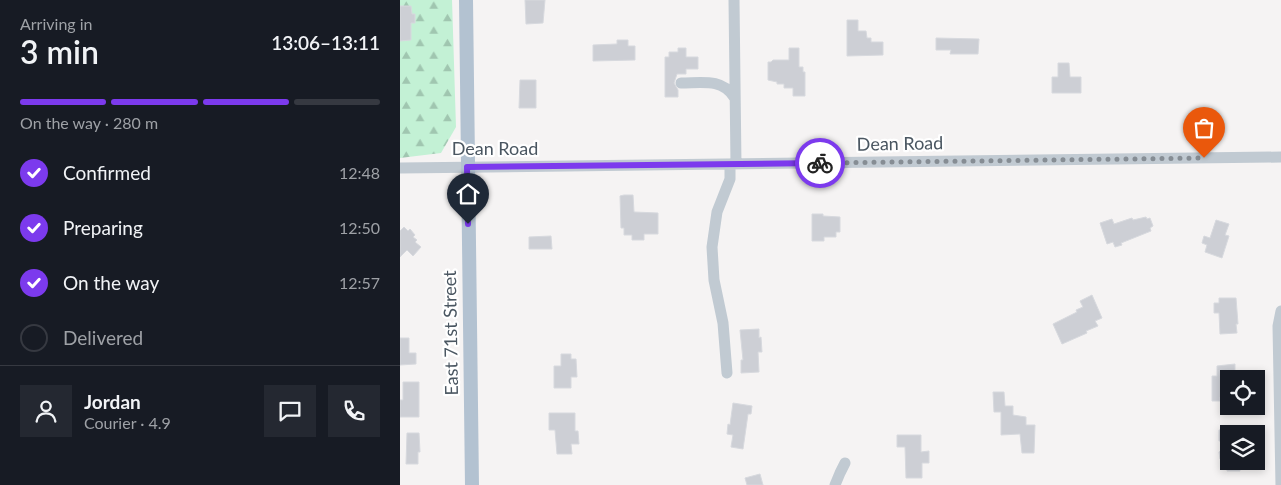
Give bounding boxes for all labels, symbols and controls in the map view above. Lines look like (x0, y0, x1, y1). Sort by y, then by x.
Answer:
text: Arriving in (20, 14, 93, 33)
text: 13:06–13:11 (271, 31, 380, 54)
text: 3 min (20, 32, 99, 71)
pin (1183, 107, 1225, 158)
text: On the way · 280 m (20, 113, 158, 132)
icon: bag (1190, 114, 1218, 142)
street label: Dean Road (857, 131, 943, 155)
street label: Dean Road (452, 137, 538, 159)
courier (795, 138, 845, 188)
icon: bike (806, 149, 834, 177)
icon: check (20, 159, 48, 187)
text: Confirmed (63, 161, 151, 184)
text: 12:48 (339, 163, 380, 182)
pin (447, 173, 489, 224)
icon: home (454, 180, 482, 208)
icon: check (20, 214, 48, 242)
text: Preparing (63, 216, 143, 239)
text: 12:50 (339, 218, 380, 237)
icon: check (20, 269, 48, 297)
street label: East 71st Street (438, 270, 462, 396)
text: On the way (63, 271, 159, 294)
text: 12:57 (339, 273, 380, 292)
text: Delivered (63, 326, 143, 349)
map controls (1220, 370, 1265, 470)
button: locate (1220, 370, 1265, 415)
button: person (20, 385, 72, 437)
button: chat (264, 385, 316, 437)
button: phone (328, 385, 380, 437)
text: Jordan (84, 390, 141, 413)
text: Courier · 4.9 (84, 413, 171, 432)
button: layers (1220, 425, 1265, 470)

